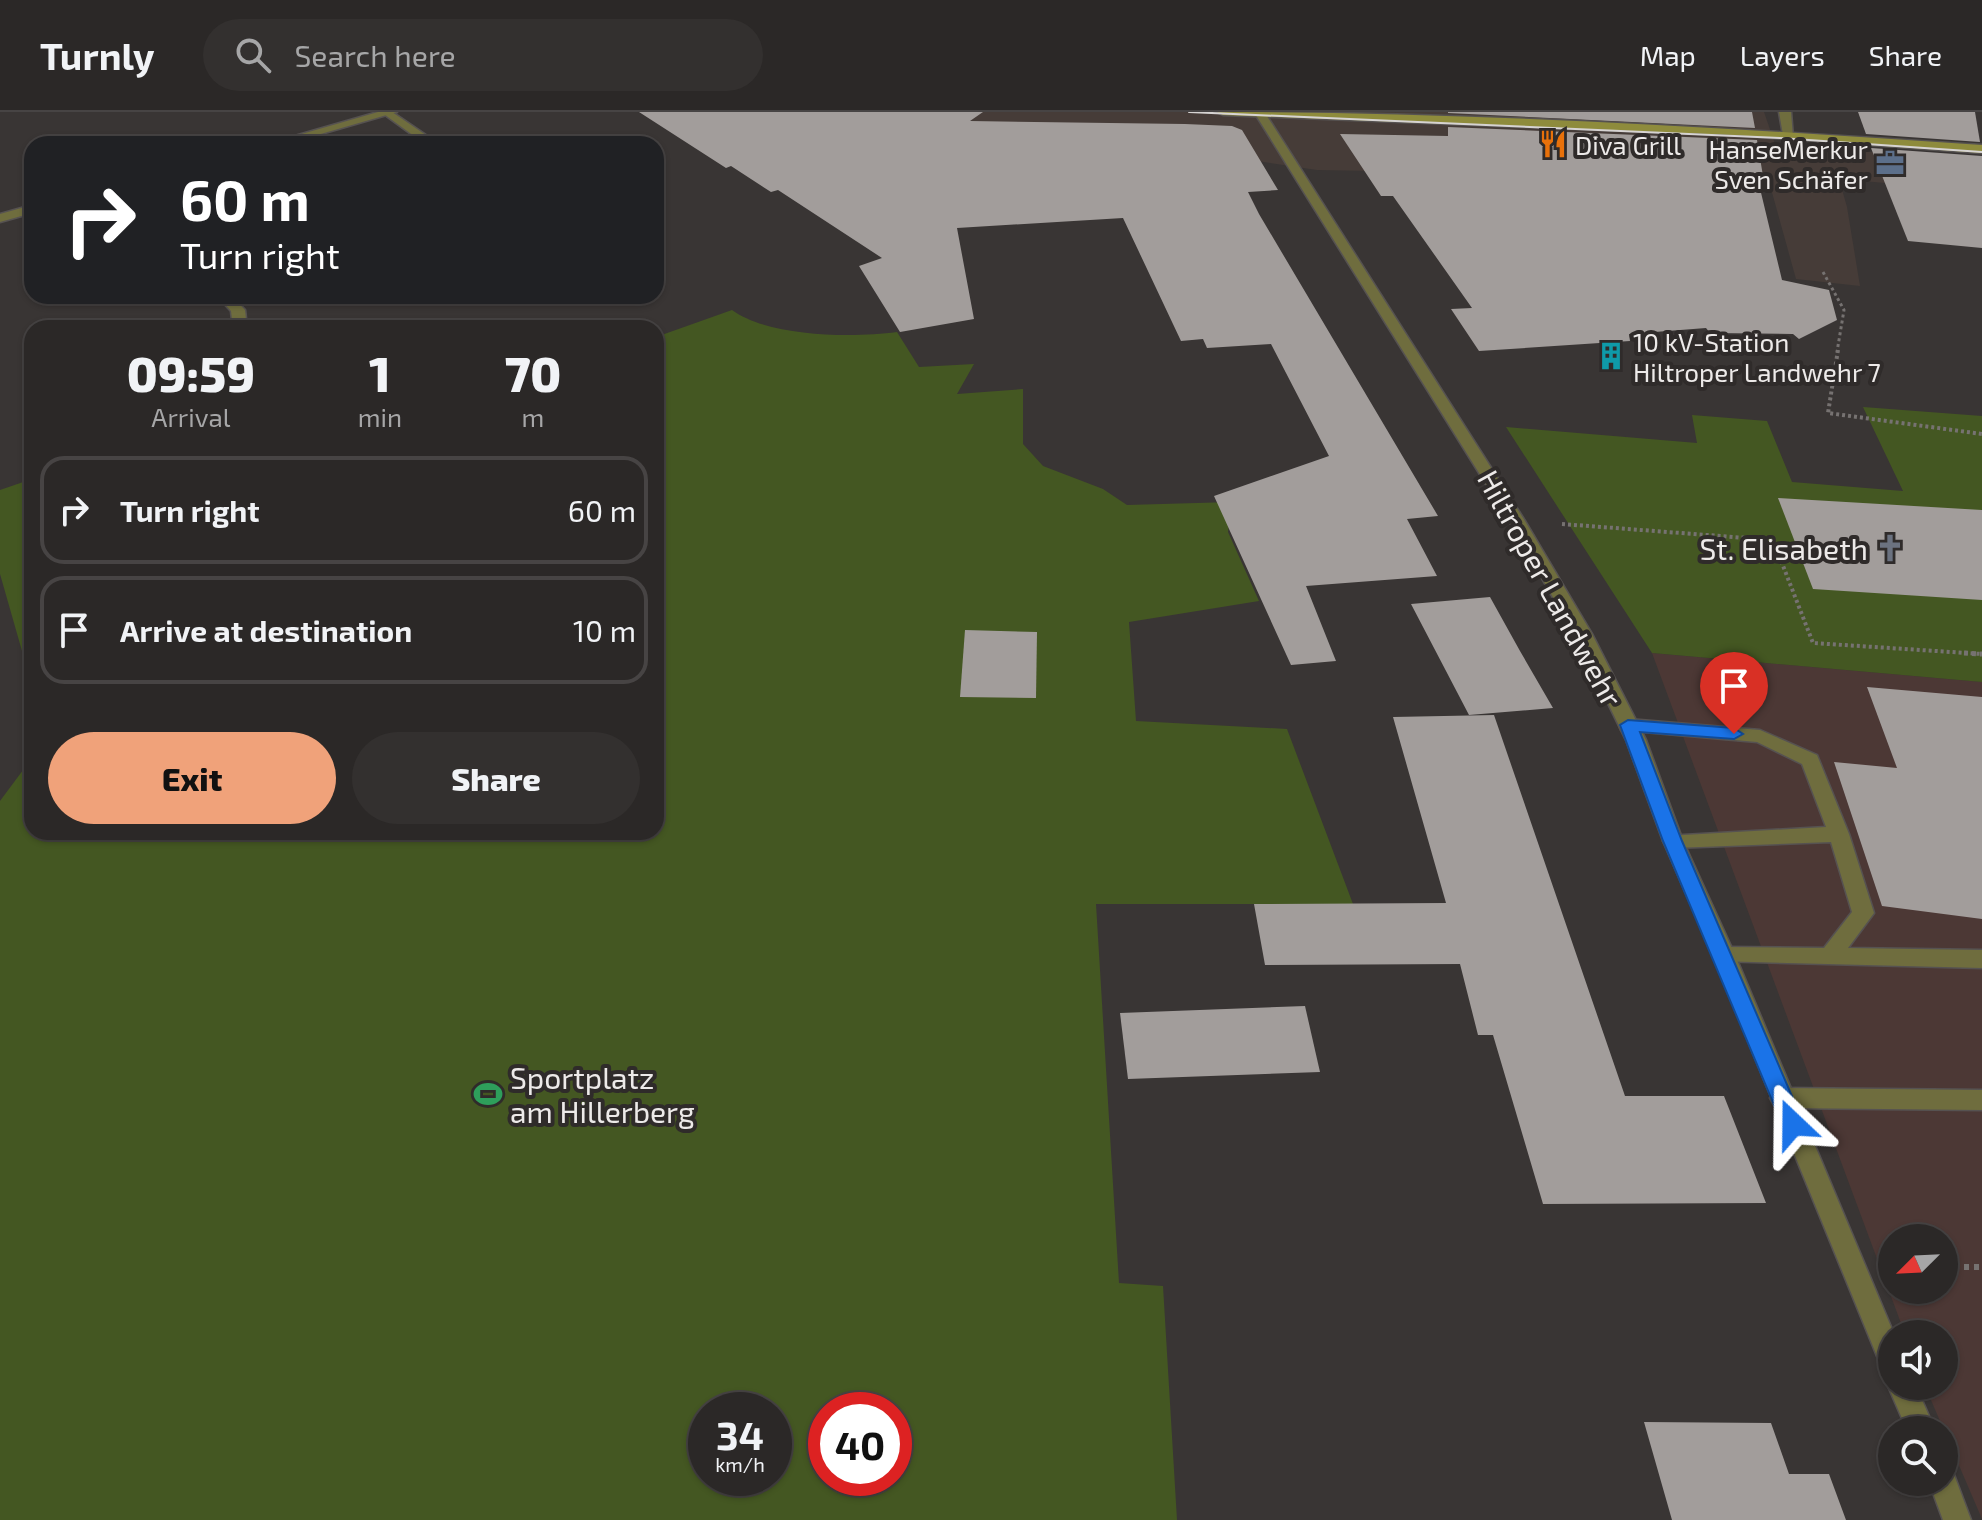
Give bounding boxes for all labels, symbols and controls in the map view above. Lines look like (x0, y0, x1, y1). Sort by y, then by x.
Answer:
search box (203, 19, 763, 91)
text: Turnly (40, 32, 155, 78)
icon: search (231, 33, 275, 77)
text: Search here (295, 37, 456, 73)
text: Map (1640, 38, 1696, 72)
text: Layers (1740, 38, 1825, 72)
text: Share (1869, 38, 1942, 72)
restaurant icon: Diva Grill (1538, 129, 1568, 159)
place label: Diva Grill (1575, 129, 1681, 160)
place label: HanseMerkur Sven Schäfer (1708, 133, 1868, 194)
office icon: HanseMerkur Sven Schäfer (1875, 148, 1905, 178)
text: 60 m (180, 165, 310, 232)
icon: right (48, 168, 152, 272)
text: Turn right (180, 233, 340, 276)
place label: 10 kV-Station Hiltroper Landwehr 7 (1633, 326, 1881, 387)
building icon: 10 kV-Station Hiltroper Landwehr 7 (1596, 341, 1626, 371)
text: 09:59 (127, 344, 255, 402)
text: 1 (369, 344, 391, 402)
text: 70 (505, 344, 561, 402)
text: Arrival (151, 401, 230, 432)
text: min (358, 401, 402, 432)
text: m (522, 401, 544, 432)
street label: Hiltroper Landwehr (1471, 464, 1631, 712)
icon: right (52, 488, 96, 532)
text: Turn right (120, 492, 260, 528)
text: 60 m (568, 492, 636, 528)
place label: St. Elisabeth (1699, 530, 1868, 566)
church icon: St. Elisabeth (1875, 533, 1905, 563)
icon: arrive (52, 608, 96, 652)
text: Arrive at destination (120, 612, 412, 648)
text: 10 m (573, 612, 636, 648)
pin (1700, 652, 1768, 734)
icon: arrive (1712, 664, 1756, 708)
button: Exit (48, 732, 336, 824)
button: Share (352, 732, 640, 824)
place label: Sportplatz am Hillerberg (510, 1059, 695, 1129)
sports icon: Sportplatz am Hillerberg (473, 1079, 503, 1109)
position arrow (1751, 1082, 1835, 1166)
north arrow (1878, 1224, 1958, 1304)
map controls (1878, 1224, 1958, 1496)
button: sound (1878, 1320, 1958, 1400)
speed limit sign: 40 (808, 1392, 912, 1496)
text: 34 (716, 1410, 764, 1458)
button: search (1878, 1416, 1958, 1496)
text: km/h (715, 1452, 765, 1476)

